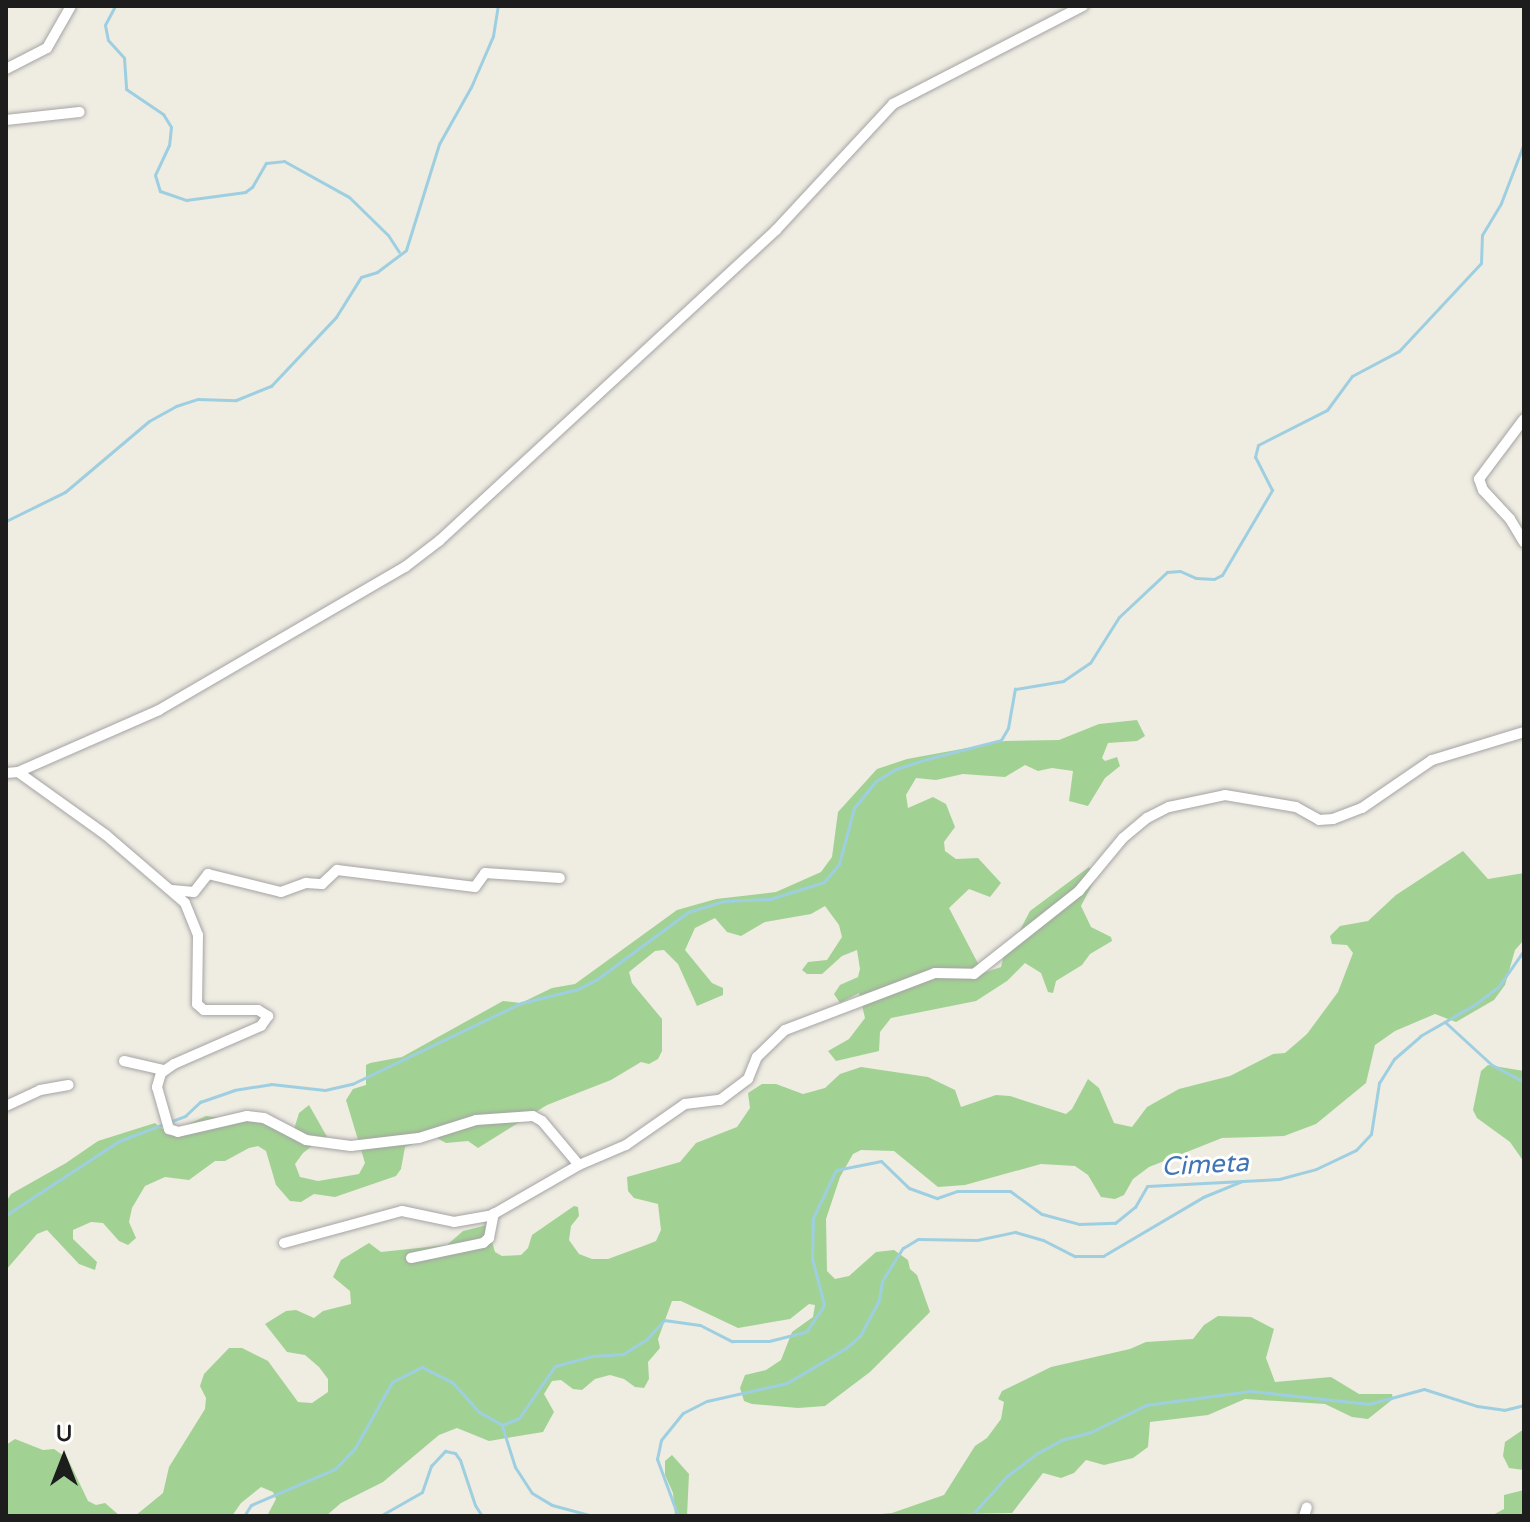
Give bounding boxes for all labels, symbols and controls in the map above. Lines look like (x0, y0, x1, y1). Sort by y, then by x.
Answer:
water label: Cimeta (1160, 1147, 1250, 1183)
north arrow (24, 1418, 104, 1498)
text: U (56, 1421, 72, 1447)

